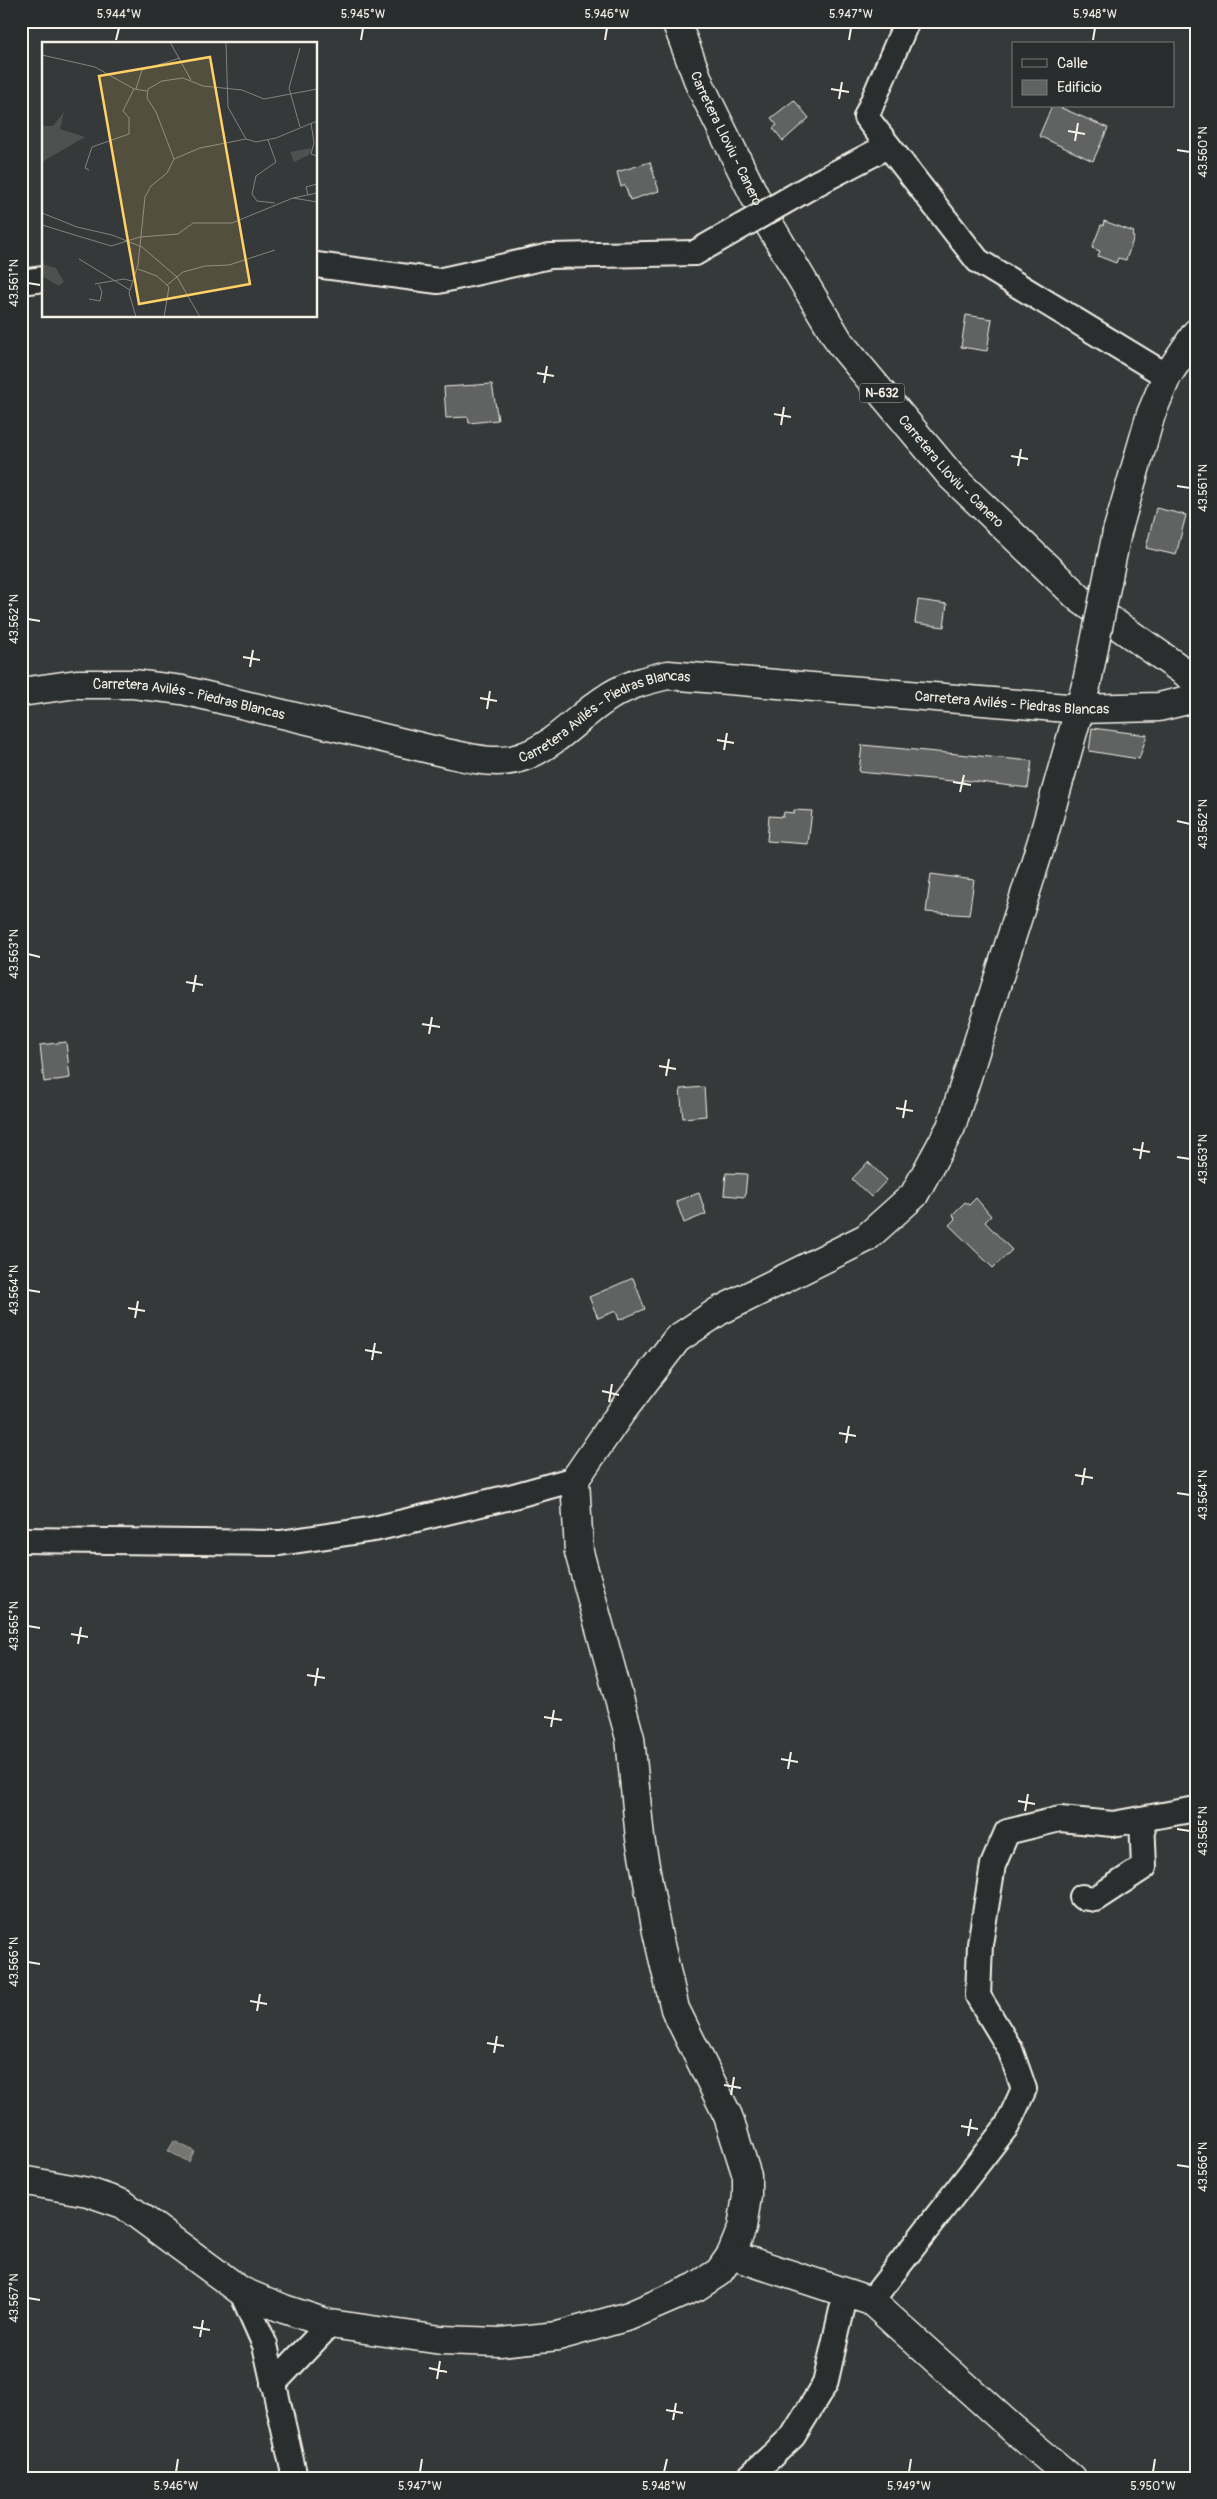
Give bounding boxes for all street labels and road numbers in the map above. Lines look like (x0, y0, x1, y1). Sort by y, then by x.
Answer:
street label: Carretera Lloviu - Canero (687, 69, 767, 209)
road number: N-632 (860, 383, 904, 402)
street label: Carretera Lloviu - Canero (895, 411, 1008, 531)
street label: Carretera Avilés - Piedras Blancas (516, 666, 692, 766)
street label: Carretera Avilés - Piedras Blancas (93, 675, 287, 723)
street label: Carretera Avilés - Piedras Blancas (914, 687, 1110, 718)

